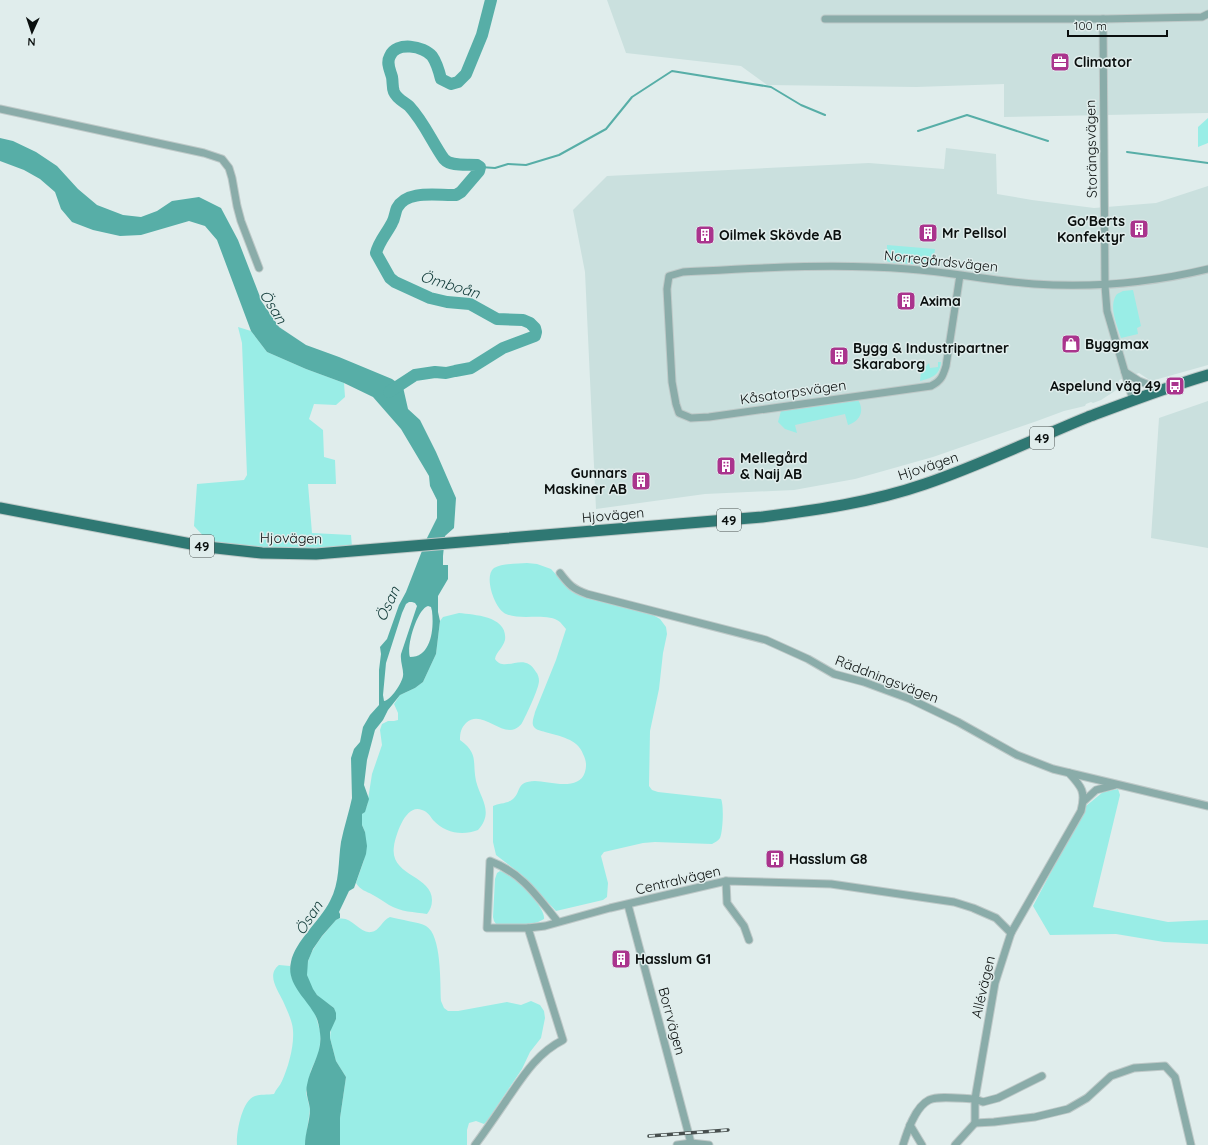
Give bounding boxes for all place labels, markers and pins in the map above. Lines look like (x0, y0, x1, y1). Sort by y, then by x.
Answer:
office icon: Climator (1049, 51, 1071, 73)
place label: Climator (1074, 53, 1132, 71)
place label: Go'Berts Konfektyr (1057, 212, 1125, 246)
building icon: Go'Berts Konfektyr (1128, 218, 1150, 240)
building icon: Mr Pellsol (917, 222, 939, 244)
building icon: Oilmek Skövde AB (694, 224, 716, 246)
place label: Mr Pellsol (942, 224, 1007, 242)
place label: Oilmek Skövde AB (719, 226, 842, 244)
building icon: Axima (895, 290, 917, 312)
place label: Axima (920, 292, 961, 310)
shop icon: Byggmax (1060, 333, 1082, 355)
place label: Byggmax (1085, 335, 1149, 353)
place label: Bygg & Industripartner Skaraborg (853, 339, 1009, 373)
building icon: Bygg & Industripartner Skaraborg (828, 345, 850, 367)
bus stop icon: Aspelund väg 49 (1164, 375, 1186, 397)
place label: Aspelund väg 49 (1050, 377, 1161, 395)
place label: Mellegård & Naij AB (740, 449, 808, 483)
building icon: Mellegård & Naij AB (715, 455, 737, 477)
place label: Gunnars Maskiner AB (544, 464, 627, 498)
building icon: Gunnars Maskiner AB (630, 470, 652, 492)
building icon: Hasslum G8 (764, 848, 786, 870)
place label: Hasslum G8 (789, 850, 868, 868)
building icon: Hasslum G1 (610, 948, 632, 970)
place label: Hasslum G1 (635, 950, 711, 968)

